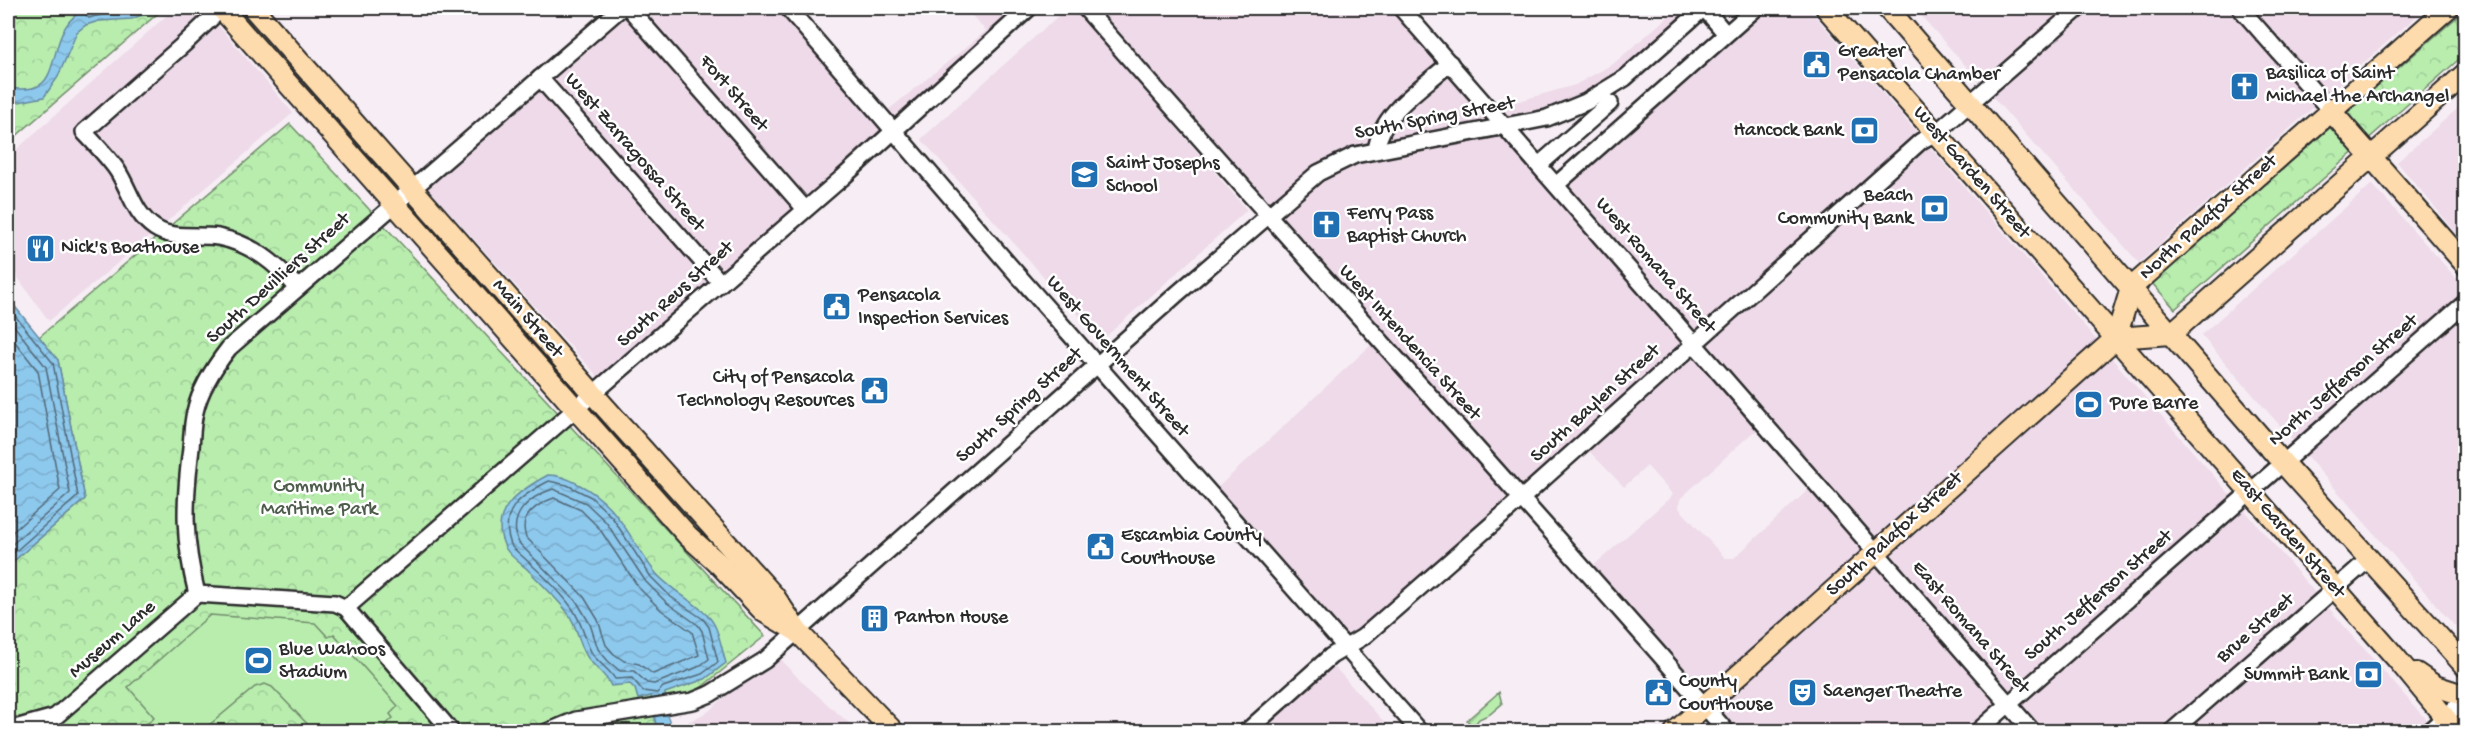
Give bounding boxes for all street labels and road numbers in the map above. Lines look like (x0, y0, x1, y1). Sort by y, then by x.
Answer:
street label: Fort Street (693, 50, 774, 138)
street label: West Zarragossa Street (559, 69, 710, 238)
street label: South Spring Street (1353, 92, 1519, 146)
street label: West Garden Street (1907, 102, 2036, 245)
street label: North Palafox Street (2136, 149, 2284, 286)
street label: West Romana Street (1590, 193, 1721, 340)
street label: South Devilliers Street (202, 207, 357, 350)
street label: South Reus Street (613, 236, 740, 353)
street label: West Intendencia Street (1333, 260, 1486, 427)
street label: West Government Street (1041, 272, 1195, 444)
street label: Main Street (487, 275, 569, 364)
street label: North Jefferson Street (2265, 309, 2425, 452)
street label: South Baylen Street (1527, 339, 1667, 468)
street label: South Spring Street (952, 342, 1089, 469)
street label: East Garden Street (2224, 464, 2351, 605)
street label: South Palafox Street (1822, 467, 1969, 602)
street label: South Jefferson Street (2020, 524, 2179, 667)
street label: East Romana Street (1906, 557, 2035, 701)
street label: Brue Street (2212, 588, 2301, 670)
street label: Museum Lane (65, 596, 162, 684)

